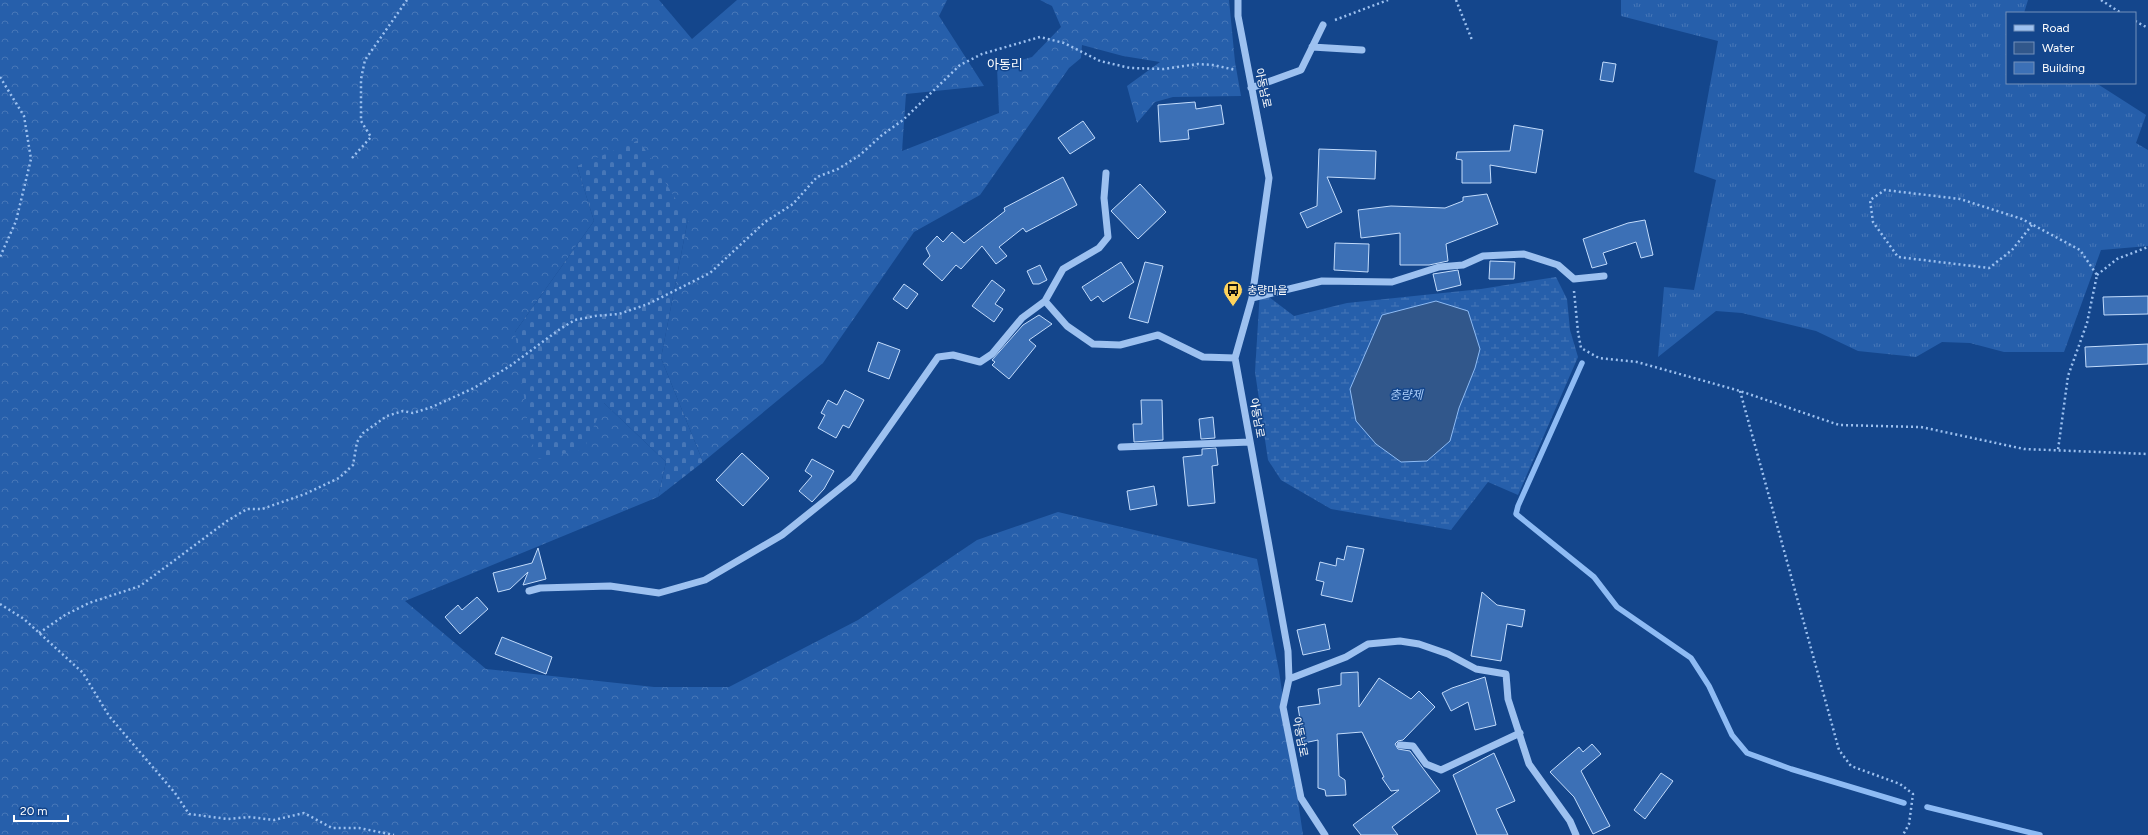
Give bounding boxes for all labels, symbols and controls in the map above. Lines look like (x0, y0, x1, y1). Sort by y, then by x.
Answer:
legend (2006, 12, 2136, 84)
text: Road (2042, 21, 2070, 35)
text: Water (2042, 41, 2074, 55)
district label: 아동리 (987, 57, 1023, 72)
text: Building (2042, 61, 2085, 75)
street label: 아동남로 (1252, 67, 1274, 109)
bus stop icon: 충량마을 (1222, 279, 1244, 307)
place label: 충량마을 (1247, 284, 1287, 297)
water label: 충량제 (1389, 388, 1425, 402)
street label: 아동남로 (1247, 397, 1267, 439)
street label: 아동남로 (1290, 716, 1310, 758)
scale bar (14, 797, 68, 823)
text: 20 m (20, 804, 48, 818)

